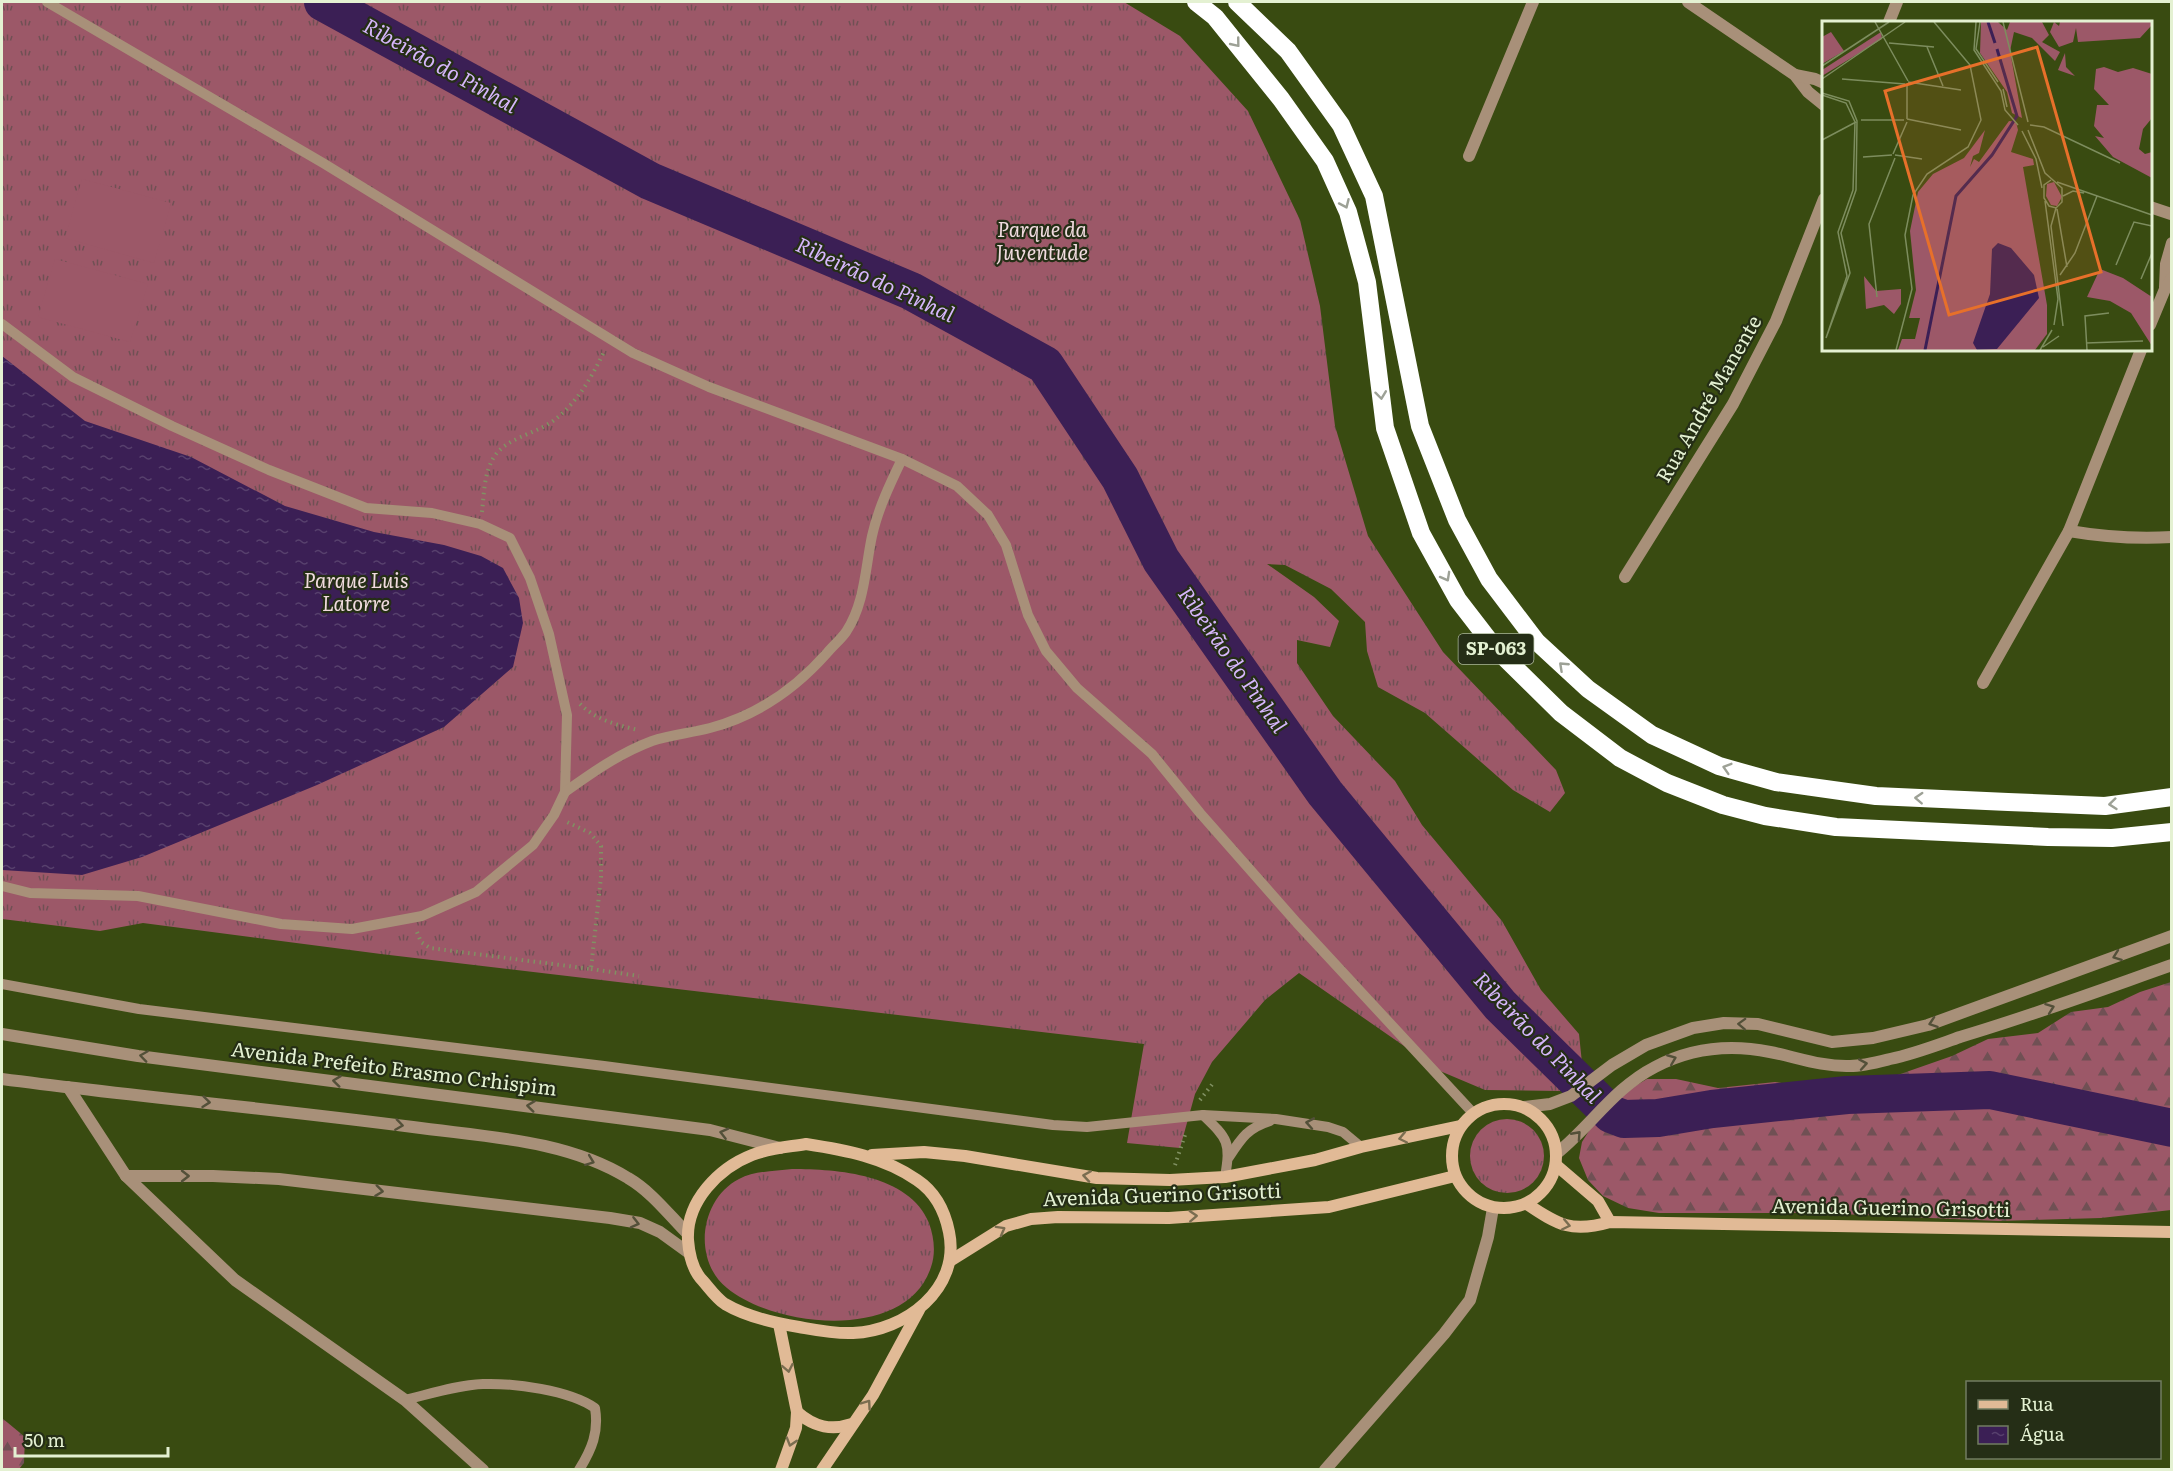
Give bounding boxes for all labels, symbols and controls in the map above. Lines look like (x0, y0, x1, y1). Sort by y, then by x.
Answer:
water label: Ribeirão do Pinhal (358, 9, 524, 119)
inset map (1822, 21, 2152, 351)
one-way arrow (1229, 36, 1240, 47)
one-way arrow (1337, 198, 1349, 209)
park label: Parque da Juventude (996, 213, 1088, 266)
water label: Ribeirão do Pinhal (791, 227, 961, 328)
street label: Rua André Manente (1647, 309, 1767, 487)
one-way arrow (1374, 391, 1386, 400)
park label: Parque Luis Latorre (303, 564, 409, 617)
one-way arrow (1439, 571, 1450, 582)
water label: Ribeirão do Pinhal (1172, 579, 1296, 738)
road number: SP-063 (1458, 634, 1534, 664)
one-way arrow (1559, 662, 1569, 673)
one-way arrow (1722, 763, 1733, 775)
one-way arrow (1914, 791, 1923, 804)
one-way arrow (2109, 798, 2118, 810)
one-way arrow (2112, 948, 2122, 961)
water label: Ribeirão do Pinhal (1468, 964, 1610, 1109)
one-way arrow (2044, 1003, 2055, 1016)
one-way arrow (1928, 1015, 1939, 1028)
one-way arrow (1738, 1017, 1747, 1030)
street label: Avenida Prefeito Erasmo Crhispim (230, 1032, 559, 1102)
one-way arrow (139, 1051, 149, 1063)
one-way arrow (1666, 1054, 1677, 1066)
one-way arrow (1858, 1058, 1868, 1071)
one-way arrow (333, 1076, 342, 1088)
one-way arrow (201, 1095, 210, 1108)
one-way arrow (526, 1101, 535, 1113)
one-way arrow (1305, 1117, 1315, 1130)
one-way arrow (395, 1119, 404, 1131)
one-way arrow (719, 1128, 729, 1141)
one-way arrow (1399, 1131, 1409, 1144)
one-way arrow (1570, 1131, 1581, 1142)
one-way arrow (584, 1154, 595, 1166)
one-way arrow (180, 1170, 189, 1182)
one-way arrow (1082, 1170, 1092, 1183)
street label: Avenida Guerino Grisotti (1042, 1174, 1282, 1212)
one-way arrow (374, 1185, 383, 1197)
street label: Avenida Guerino Grisotti (1771, 1189, 2011, 1223)
one-way arrow (1189, 1210, 1198, 1223)
one-way arrow (630, 1215, 640, 1228)
one-way arrow (1561, 1218, 1571, 1231)
one-way arrow (994, 1226, 1005, 1237)
one-way arrow (781, 1363, 794, 1373)
legend (1966, 1381, 2161, 1459)
text: Rua (2020, 1390, 2054, 1417)
one-way arrow (860, 1399, 871, 1410)
scale bar (15, 1420, 168, 1458)
text: Água (2020, 1420, 2065, 1447)
text: 50 m (24, 1426, 65, 1453)
one-way arrow (786, 1436, 799, 1447)

